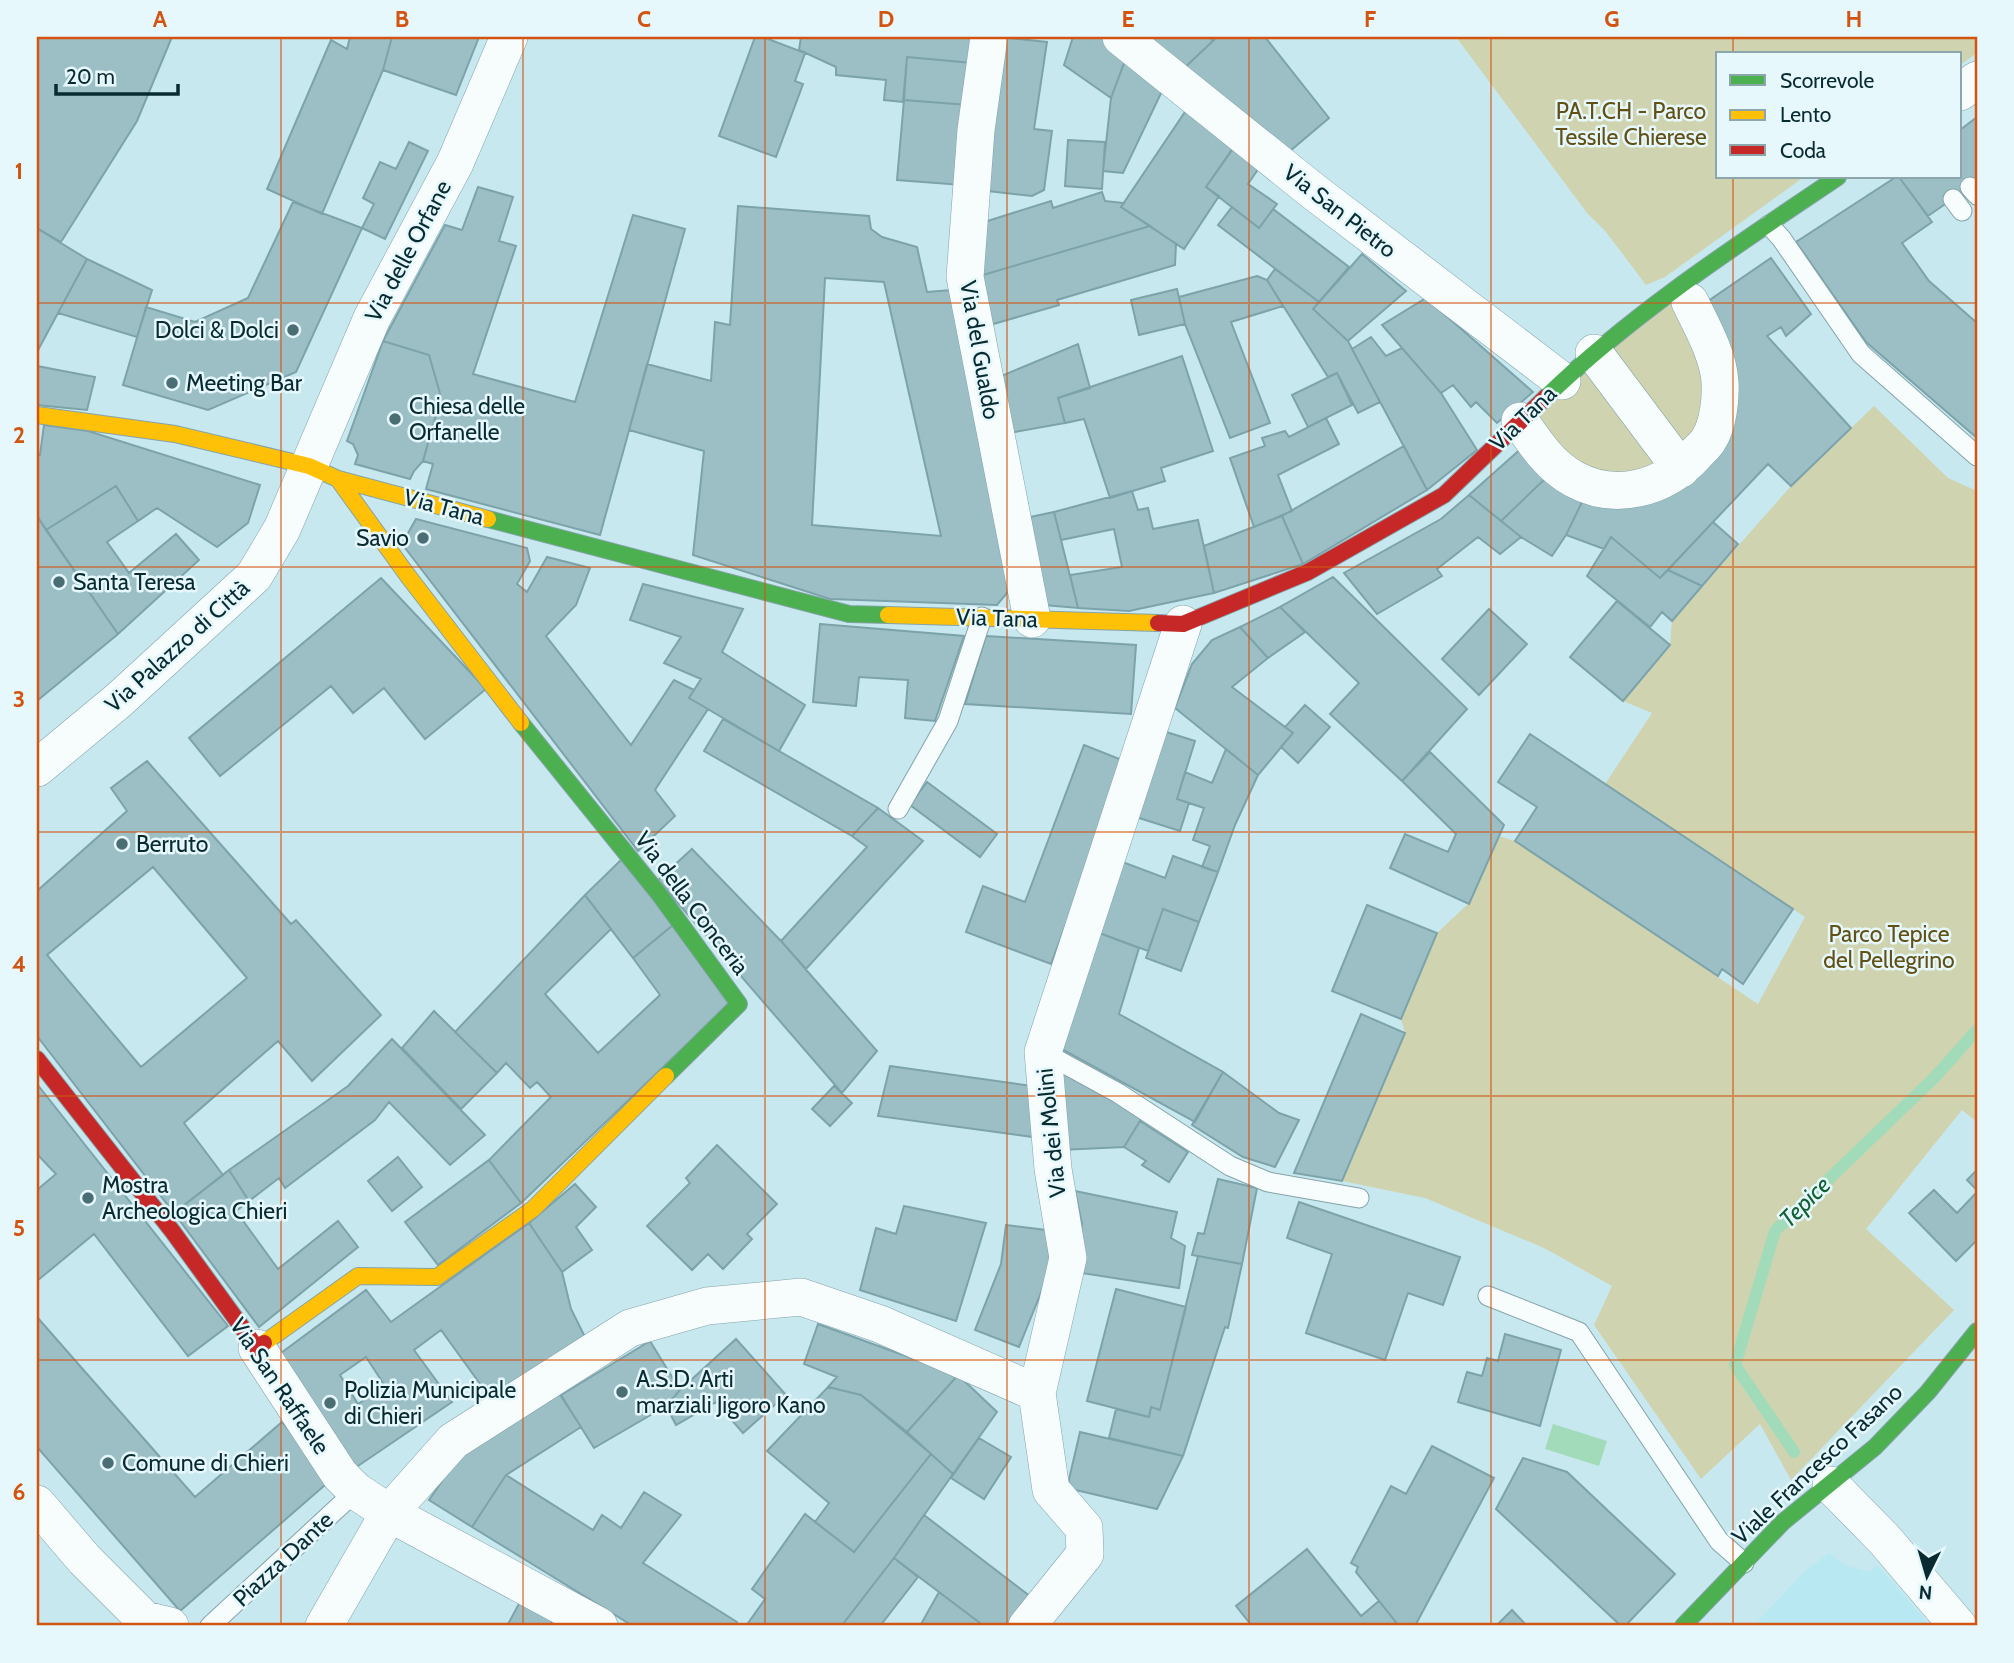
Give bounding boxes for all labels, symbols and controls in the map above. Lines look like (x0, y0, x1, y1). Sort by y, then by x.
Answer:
text: A (153, 5, 168, 33)
text: B (395, 5, 409, 33)
text: C (637, 5, 651, 33)
text: D (878, 5, 894, 33)
text: E (1121, 5, 1135, 33)
text: F (1364, 5, 1376, 33)
text: G (1604, 5, 1620, 33)
text: H (1846, 5, 1862, 33)
scale bar (56, 52, 178, 96)
legend (1716, 52, 1962, 178)
text: 20 m (66, 64, 115, 89)
text: Scorrevole (1780, 68, 1874, 93)
park label: PA.T.CH - Parco Tessile Chierese (1555, 97, 1707, 151)
text: Lento (1780, 102, 1831, 127)
text: Coda (1780, 138, 1826, 163)
text: 1 (15, 157, 23, 185)
street label: Via San Pietro (1278, 158, 1402, 264)
street label: Via delle Orfane (359, 175, 457, 327)
street label: Via del Gualdo (954, 278, 1006, 422)
place label: Dolci & Dolci (155, 316, 279, 344)
marker: Dolci & Dolci (285, 322, 301, 338)
place label: Meeting Bar (186, 369, 303, 397)
marker: Meeting Bar (164, 375, 180, 391)
street label: Via Tana (1484, 379, 1562, 457)
place label: Chiesa delle Orfanelle (409, 392, 525, 446)
marker: Chiesa delle Orfanelle (387, 411, 403, 427)
text: 2 (13, 421, 25, 449)
street label: Via Tana (401, 483, 487, 531)
place label: Savio (356, 524, 409, 552)
marker: Savio (415, 530, 431, 546)
place label: Santa Teresa (73, 568, 196, 596)
marker: Santa Teresa (51, 574, 67, 590)
street label: Via Palazzo di Città (99, 574, 255, 718)
street label: Via Tana (956, 603, 1038, 633)
text: 3 (13, 685, 25, 713)
street label: Via della Conceria (629, 826, 755, 980)
place label: Berruto (136, 830, 208, 858)
marker: Berruto (114, 836, 130, 852)
park label: Parco Tepice del Pellegrino (1823, 920, 1955, 974)
text: 4 (12, 950, 26, 978)
street label: Via dei Molini (1030, 1067, 1072, 1199)
water label: Tepice (1773, 1170, 1836, 1233)
place label: Mostra Archeologica Chieri (102, 1171, 287, 1225)
marker: Mostra Archeologica Chieri (80, 1190, 96, 1206)
text: 5 (13, 1214, 25, 1242)
street label: Via San Raffaele (224, 1313, 336, 1460)
place label: A.S.D. Arti marziali Jigoro Kano (636, 1365, 826, 1419)
place label: Polizia Municipale di Chieri (344, 1376, 516, 1430)
street label: Viale Francesco Fasano (1726, 1378, 1908, 1550)
marker: A.S.D. Arti marziali Jigoro Kano (614, 1384, 630, 1400)
marker: Polizia Municipale di Chieri (322, 1395, 338, 1411)
place label: Comune di Chieri (122, 1449, 289, 1477)
marker: Comune di Chieri (100, 1455, 116, 1471)
text: 6 (13, 1478, 25, 1506)
street label: Piazza Dante (227, 1505, 339, 1612)
north arrow (1892, 1540, 1962, 1610)
text: N (1918, 1580, 1933, 1604)

